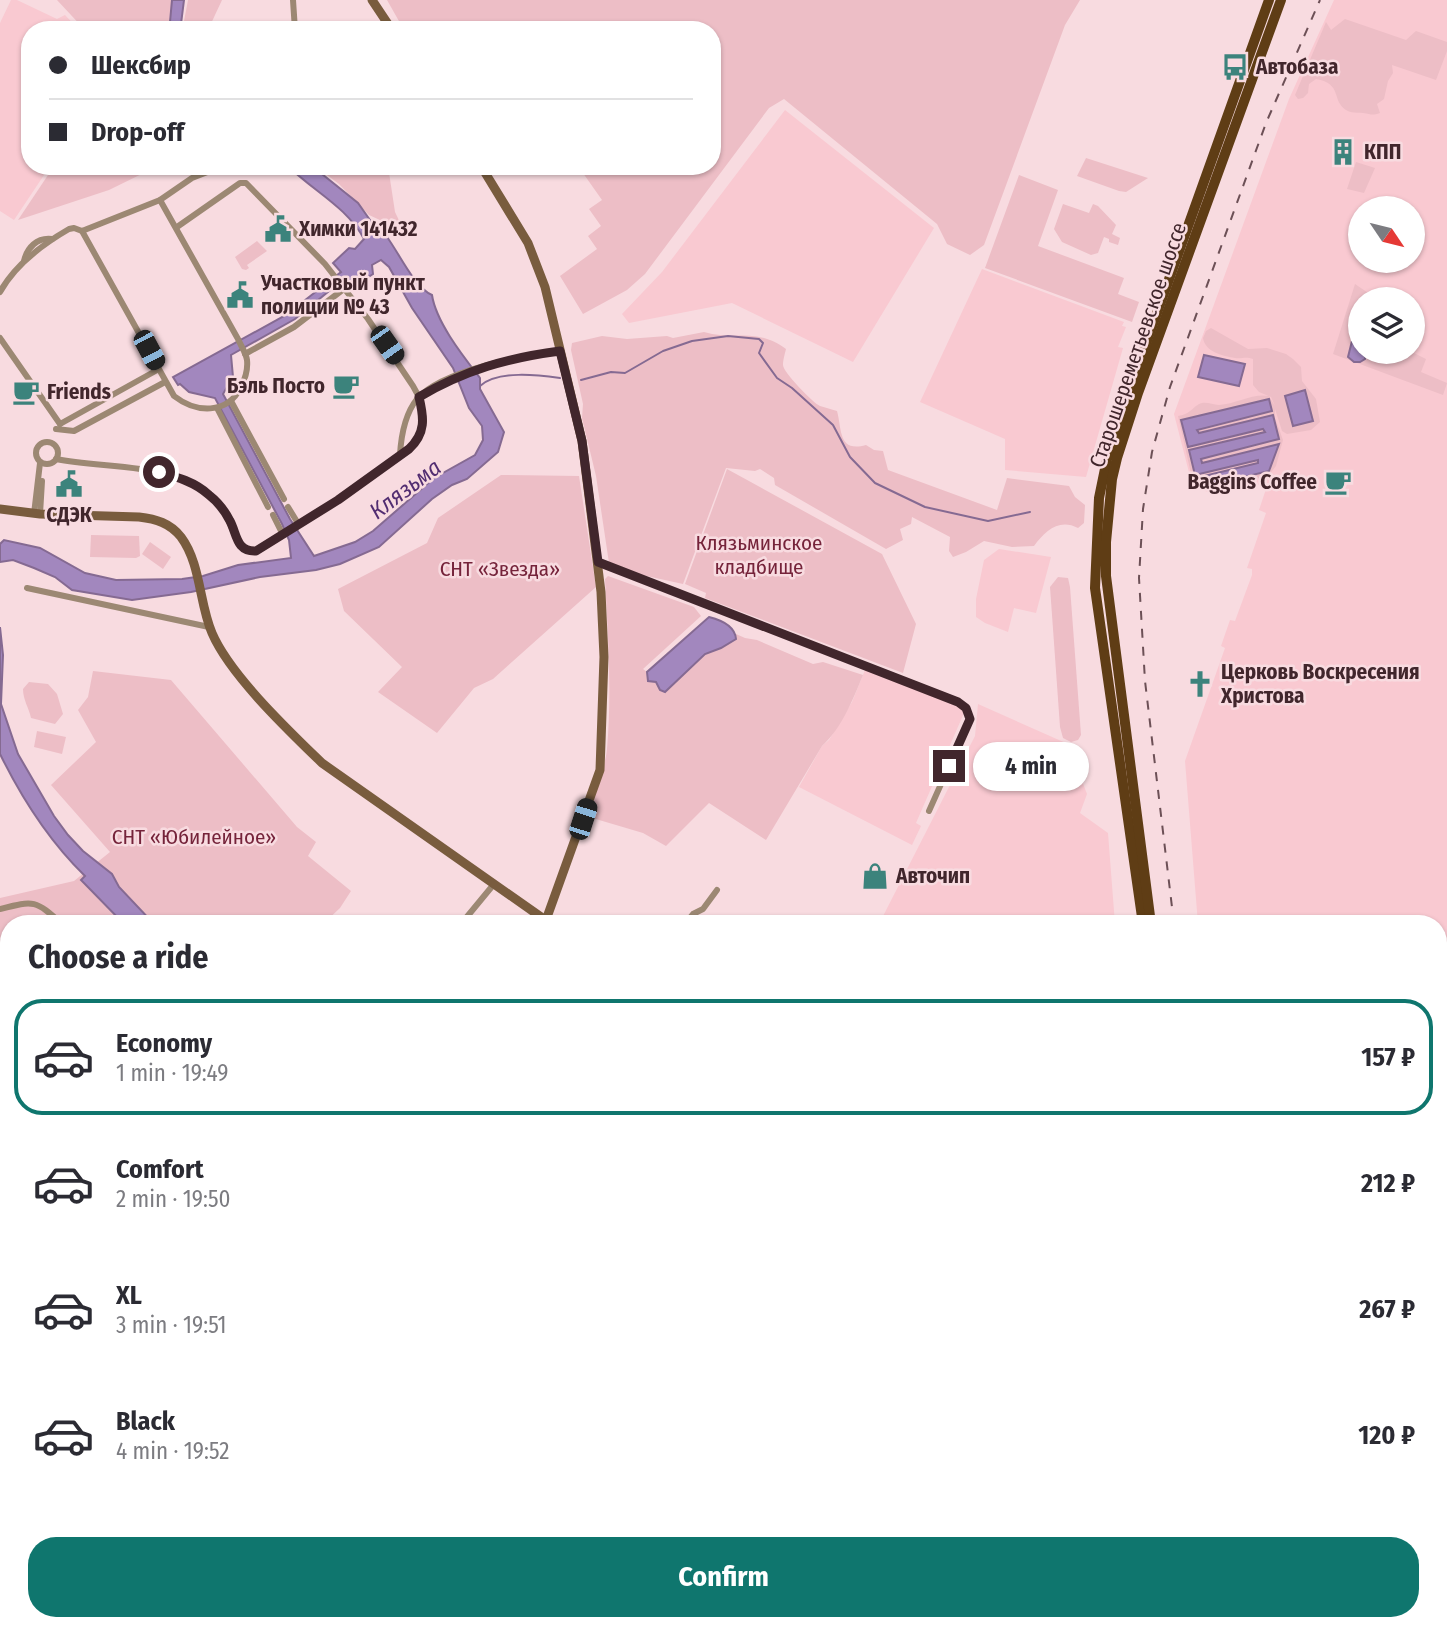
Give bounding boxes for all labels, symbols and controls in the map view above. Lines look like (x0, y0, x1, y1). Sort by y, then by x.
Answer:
text: Шексбир (91, 50, 191, 81)
bus stop icon: Автобаза (1220, 52, 1250, 82)
place label: Автобаза (1255, 54, 1338, 80)
text: Drop-off (91, 117, 184, 148)
building icon: КПП (1328, 137, 1358, 167)
place label: КПП (1364, 139, 1401, 165)
north arrow (1348, 196, 1424, 273)
map controls (1348, 196, 1425, 364)
public building icon: Химки 141432 (263, 214, 293, 244)
place label: Химки 141432 (298, 216, 418, 242)
street label: Старошереметьевское шоссе (1084, 219, 1192, 471)
place label: Участковый пункт полиции № 43 (260, 270, 426, 320)
public building icon: Участковый пункт полиции № 43 (225, 280, 255, 310)
button: layers (1348, 287, 1425, 364)
car (367, 322, 408, 368)
car (130, 327, 169, 373)
cafe icon: Бэль Посто (331, 371, 361, 401)
place label: Бэль Посто (227, 373, 325, 399)
cafe icon: Friends (11, 377, 41, 407)
place label: Friends (47, 379, 111, 405)
water label: Клязьма (364, 453, 446, 525)
route start (143, 456, 175, 488)
cafe icon: Baggins Coffee (1323, 467, 1353, 497)
public building icon: СДЭК (54, 469, 84, 499)
place label: Baggins Coffee (1187, 469, 1317, 495)
place label: СДЭК (46, 502, 93, 528)
park label: Клязьминское кладбище (696, 530, 822, 580)
park label: СНТ «Звезда» (440, 556, 560, 582)
place label: Церковь Воскресения Христова (1220, 659, 1420, 709)
church icon: Церковь Воскресения Христова (1185, 669, 1215, 699)
callout: 4 min (974, 742, 1089, 790)
route end (933, 750, 965, 782)
text: 4 min (1005, 752, 1057, 780)
car (567, 796, 600, 842)
park label: СНТ «Юбилейное» (112, 824, 276, 850)
shop icon: Авточип (860, 861, 890, 891)
place label: Авточип (895, 863, 970, 889)
text: Choose a ride (28, 938, 209, 976)
icon: car (32, 1026, 95, 1089)
text: Economy (116, 1028, 212, 1059)
text: 157 ₽ (1361, 1042, 1415, 1073)
text: 1 min · 19:49 (116, 1059, 228, 1087)
icon: car (32, 1152, 95, 1215)
text: Comfort (116, 1154, 204, 1185)
text: 212 ₽ (1361, 1168, 1415, 1199)
text: 2 min · 19:50 (116, 1185, 231, 1213)
icon: car (32, 1278, 95, 1341)
text: XL (116, 1280, 142, 1311)
text: 267 ₽ (1359, 1294, 1415, 1325)
text: 3 min · 19:51 (116, 1311, 227, 1339)
icon: car (32, 1404, 95, 1467)
text: Black (116, 1406, 175, 1437)
text: 120 ₽ (1358, 1420, 1415, 1451)
text: 4 min · 19:52 (116, 1437, 229, 1465)
button: Confirm (28, 1537, 1419, 1617)

